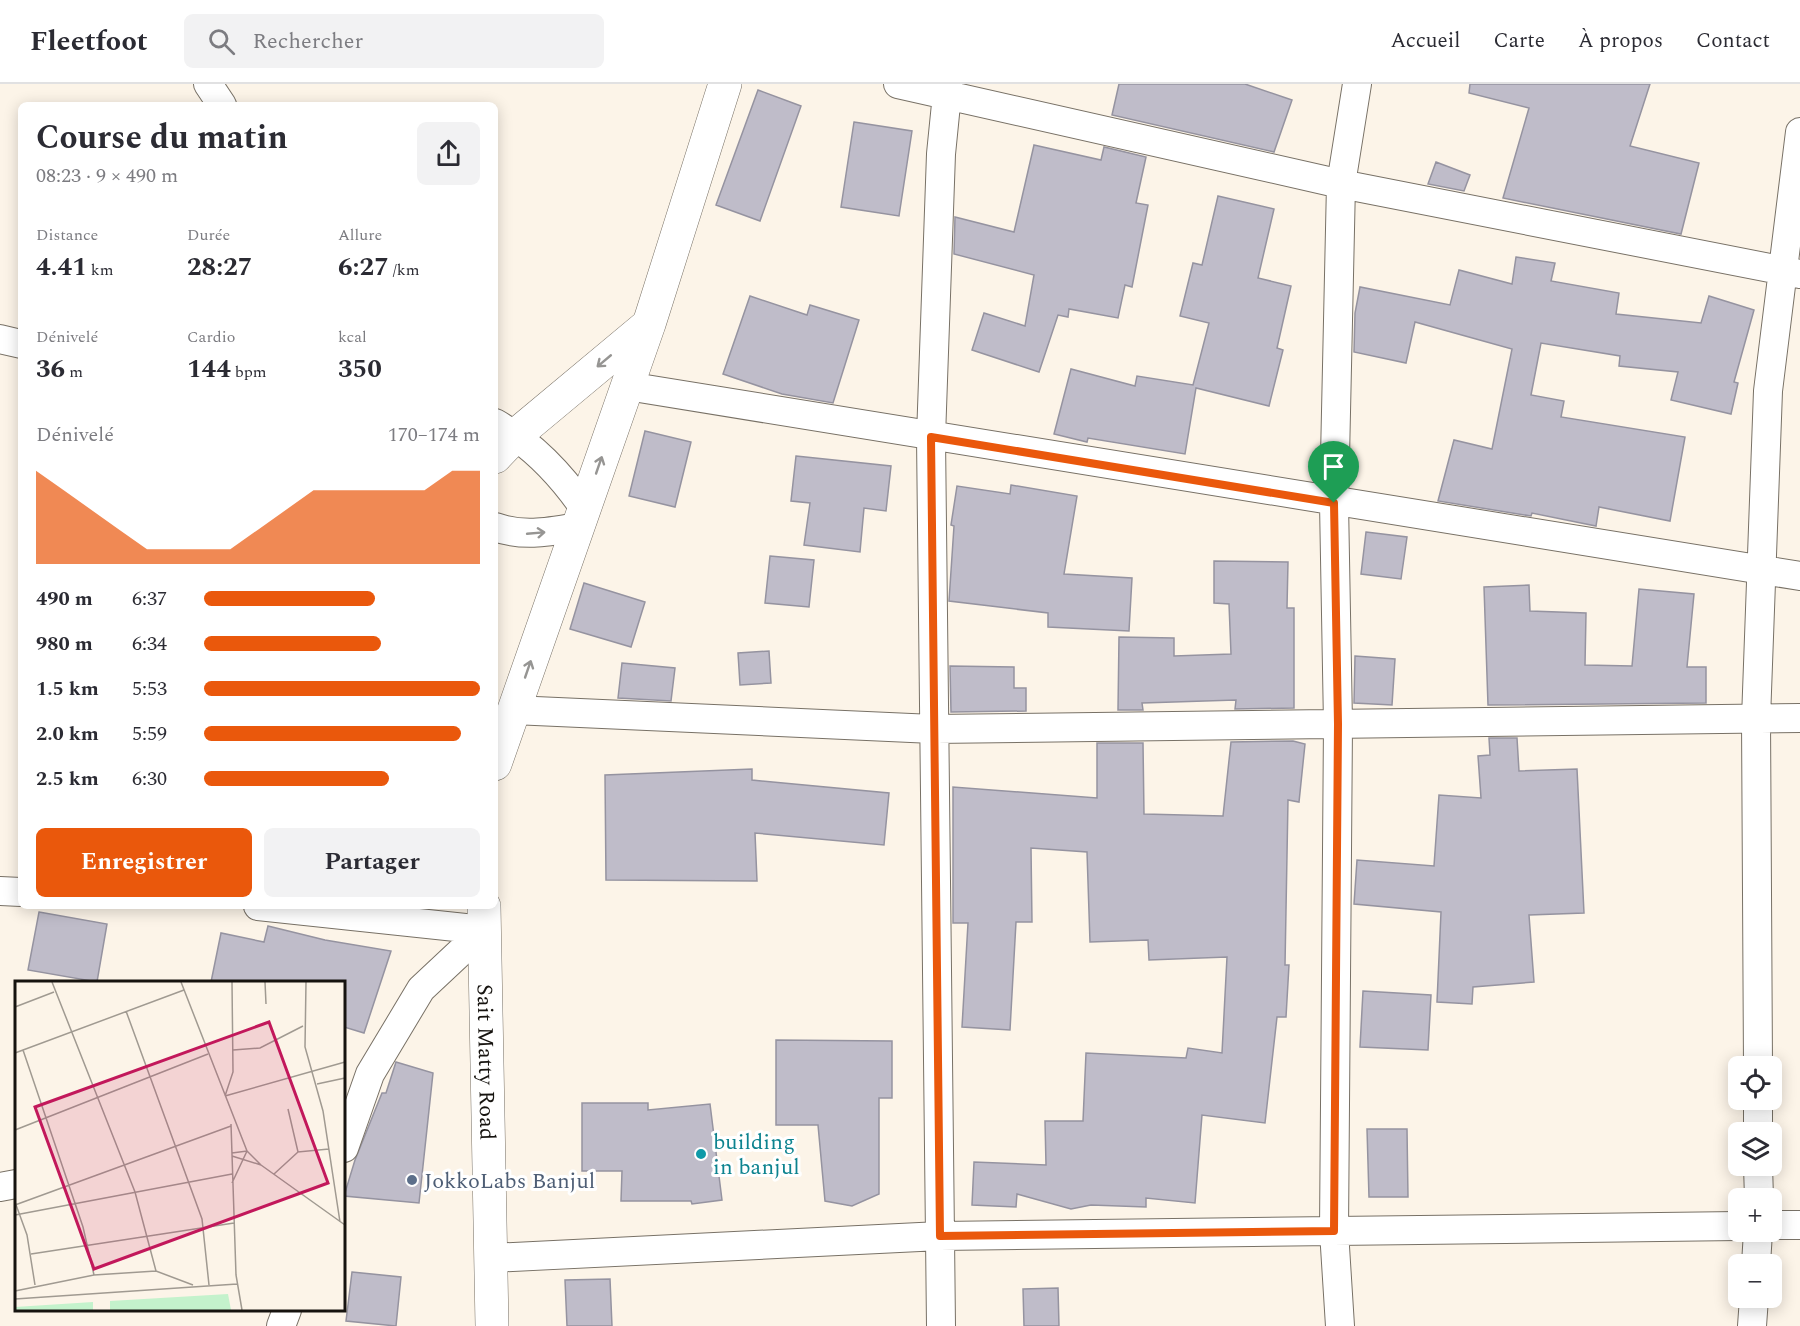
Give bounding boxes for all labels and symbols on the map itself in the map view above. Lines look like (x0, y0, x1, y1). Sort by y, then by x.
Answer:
one-way arrow (597, 354, 612, 368)
pin (1308, 441, 1359, 503)
one-way arrow (595, 456, 606, 475)
one-way arrow (525, 527, 545, 538)
one-way arrow (523, 660, 534, 679)
inset map (15, 981, 345, 1311)
street label: Sait Matty Road (467, 984, 503, 1140)
place label: building in banjul (713, 1126, 800, 1184)
marker: building in banjul (694, 1147, 708, 1161)
place label: JokkoLabs Banjul (424, 1165, 595, 1198)
marker: JokkoLabs Banjul (405, 1173, 419, 1187)

